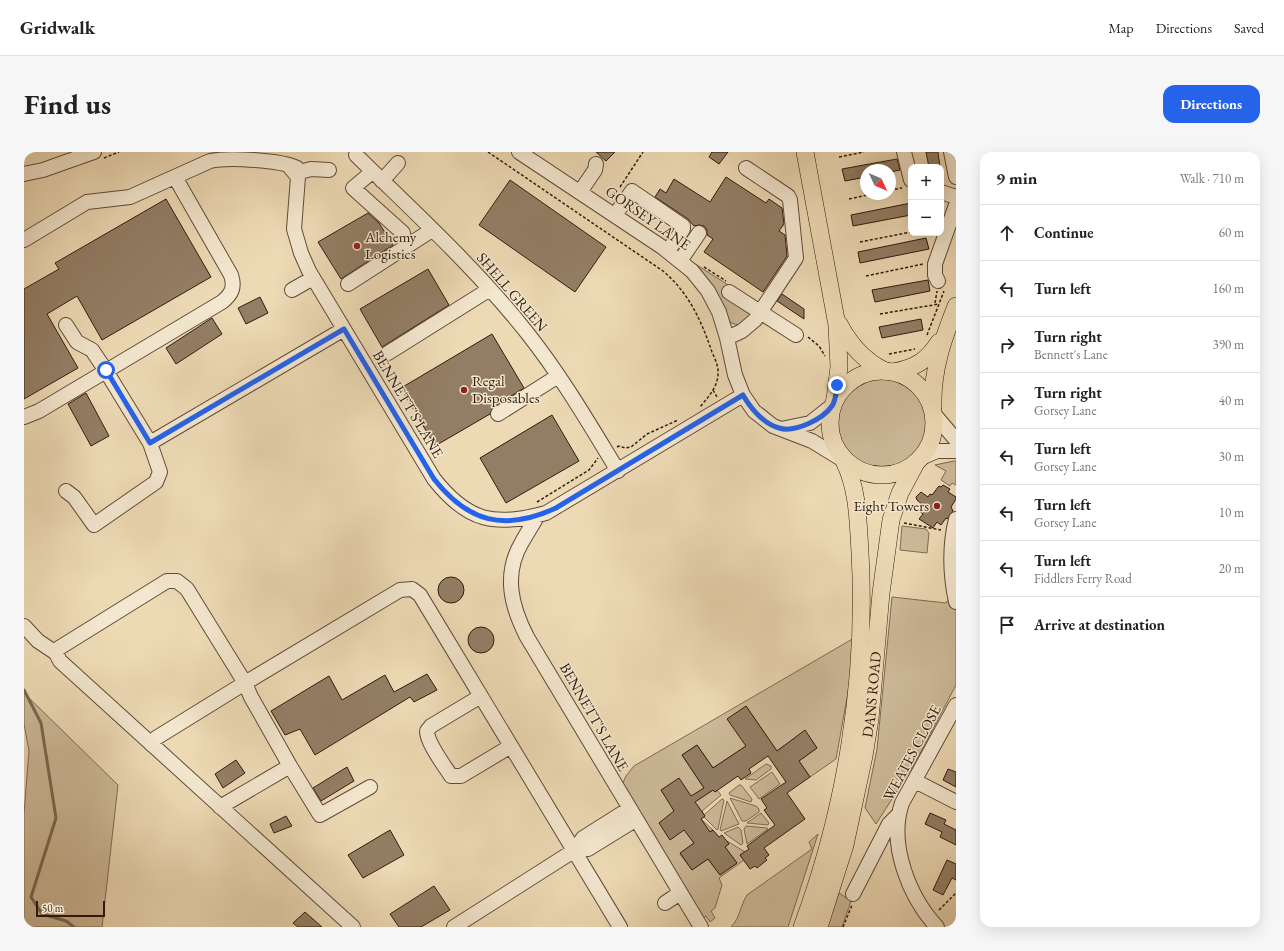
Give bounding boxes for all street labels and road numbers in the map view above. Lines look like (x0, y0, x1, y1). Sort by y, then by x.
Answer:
street label: GORSEY LANE (602, 181, 695, 254)
street label: SHELL GREEN (473, 248, 552, 335)
street label: BENNETT'S LANE (369, 347, 448, 461)
street label: DANS ROAD (857, 651, 885, 739)
street label: BENNETT'S LANE (556, 659, 633, 775)
street label: WEATES CLOSE (878, 701, 945, 804)

